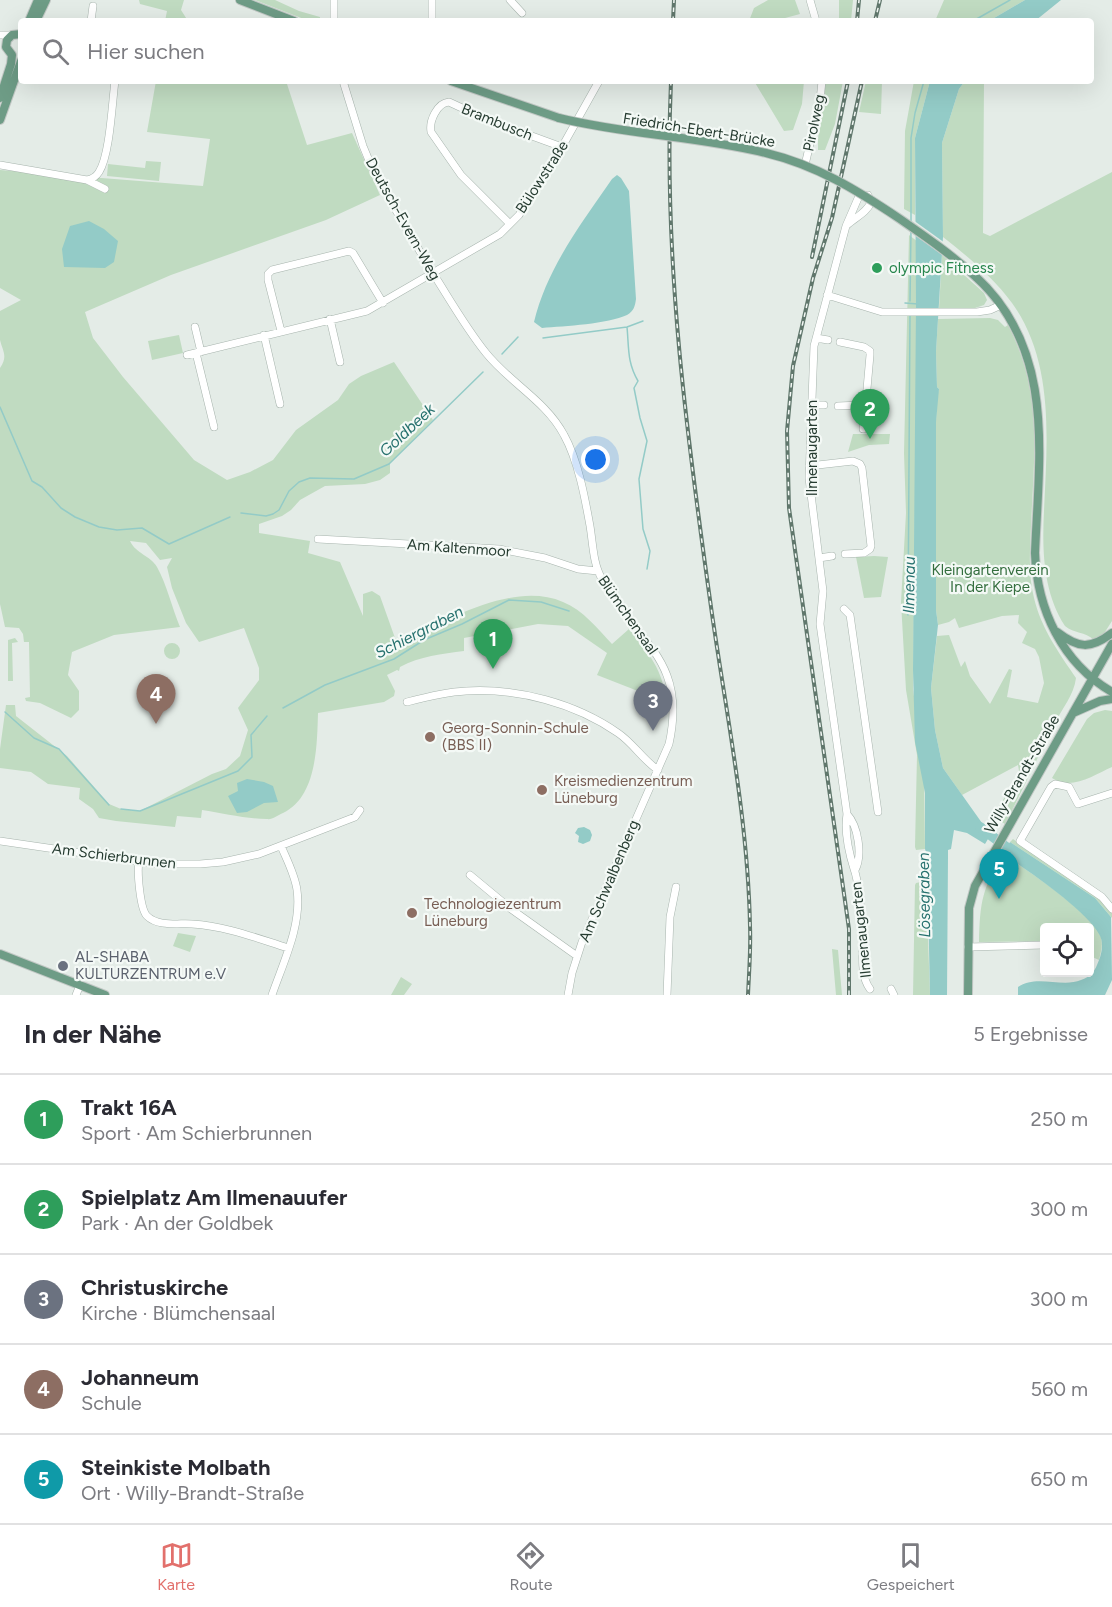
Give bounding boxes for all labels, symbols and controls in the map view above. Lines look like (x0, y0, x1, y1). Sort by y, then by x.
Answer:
search box (18, 18, 1094, 84)
icon: search (39, 35, 72, 68)
text: Hier suchen (87, 38, 205, 65)
street label: Pirolweg (799, 93, 829, 153)
street label: Brambusch (459, 100, 535, 144)
street label: Friedrich-Ebert-Brücke (622, 109, 776, 151)
street label: Bülowstraße (512, 137, 572, 217)
street label: Deutsch-Evern-Weg (362, 155, 444, 283)
place label: olympic Fitness (889, 259, 994, 277)
marker: olympic Fitness (870, 261, 884, 275)
pin: 2 (850, 390, 890, 439)
water label: Goldbeek (375, 399, 440, 461)
street label: Ilmenaugarten (803, 400, 821, 496)
your location (581, 445, 610, 474)
street label: Am Kaltenmoor (406, 535, 512, 561)
water label: Ilmenau (899, 556, 919, 614)
park label: Kleingartenverein In der Kiepe (931, 561, 1049, 596)
street label: Blümchensaal (594, 572, 662, 658)
water label: Schiergraben (372, 602, 466, 662)
pin: 1 (474, 620, 512, 669)
pin: 4 (136, 674, 176, 724)
pin: 3 (634, 682, 672, 731)
street label: Willy-Brandt-Straße (981, 712, 1063, 836)
place label: Georg-Sonnin-Schule (BBS II) (442, 719, 589, 754)
marker: Georg-Sonnin-Schule (BBS II) (423, 730, 437, 744)
place label: Kreismedienzentrum Lüneburg (554, 772, 692, 807)
marker: Kreismedienzentrum Lüneburg (535, 783, 549, 797)
street label: Am Schwalbenberg (575, 817, 643, 945)
street label: Am Schierbrunnen (51, 839, 177, 873)
pin: 5 (980, 850, 1018, 899)
water label: Lösegraben (914, 852, 934, 938)
street label: Ilmenaugarten (847, 881, 875, 979)
place label: Technologiezentrum Lüneburg (424, 895, 561, 930)
marker: Technologiezentrum Lüneburg (405, 906, 419, 920)
map controls (1040, 923, 1094, 977)
button: locate (1040, 923, 1094, 977)
place label: AL-SHABA KULTURZENTRUM e.V (75, 948, 227, 983)
marker: AL-SHABA KULTURZENTRUM e.V (56, 959, 70, 973)
text: In der Nähe (24, 1018, 161, 1050)
text: 5 Ergebnisse (973, 1022, 1088, 1046)
text: Trakt 16A (81, 1094, 177, 1121)
text: 1 (39, 1107, 48, 1131)
text: 250 m (1031, 1107, 1088, 1131)
text: Sport · Am Schierbrunnen (81, 1121, 312, 1145)
text: Spielplatz Am Ilmenauufer (81, 1184, 347, 1211)
text: 2 (38, 1197, 49, 1221)
text: 300 m (1030, 1197, 1088, 1221)
text: Park · An der Goldbek (81, 1211, 273, 1235)
text: Christuskirche (81, 1274, 228, 1301)
text: 3 (38, 1287, 49, 1311)
text: 300 m (1030, 1287, 1088, 1311)
text: Kirche · Blümchensaal (81, 1301, 275, 1325)
text: Johanneum (81, 1364, 199, 1391)
text: 4 (37, 1377, 50, 1401)
text: 560 m (1030, 1377, 1088, 1401)
text: Schule (81, 1391, 142, 1415)
text: Steinkiste Molbath (81, 1454, 271, 1481)
text: 5 (38, 1467, 49, 1491)
text: 650 m (1030, 1467, 1088, 1491)
text: Ort · Willy-Brandt-Straße (81, 1481, 304, 1505)
tab: Karte (157, 1539, 195, 1594)
tab: Route (509, 1539, 552, 1594)
tab: Gespeichert (867, 1539, 955, 1594)

